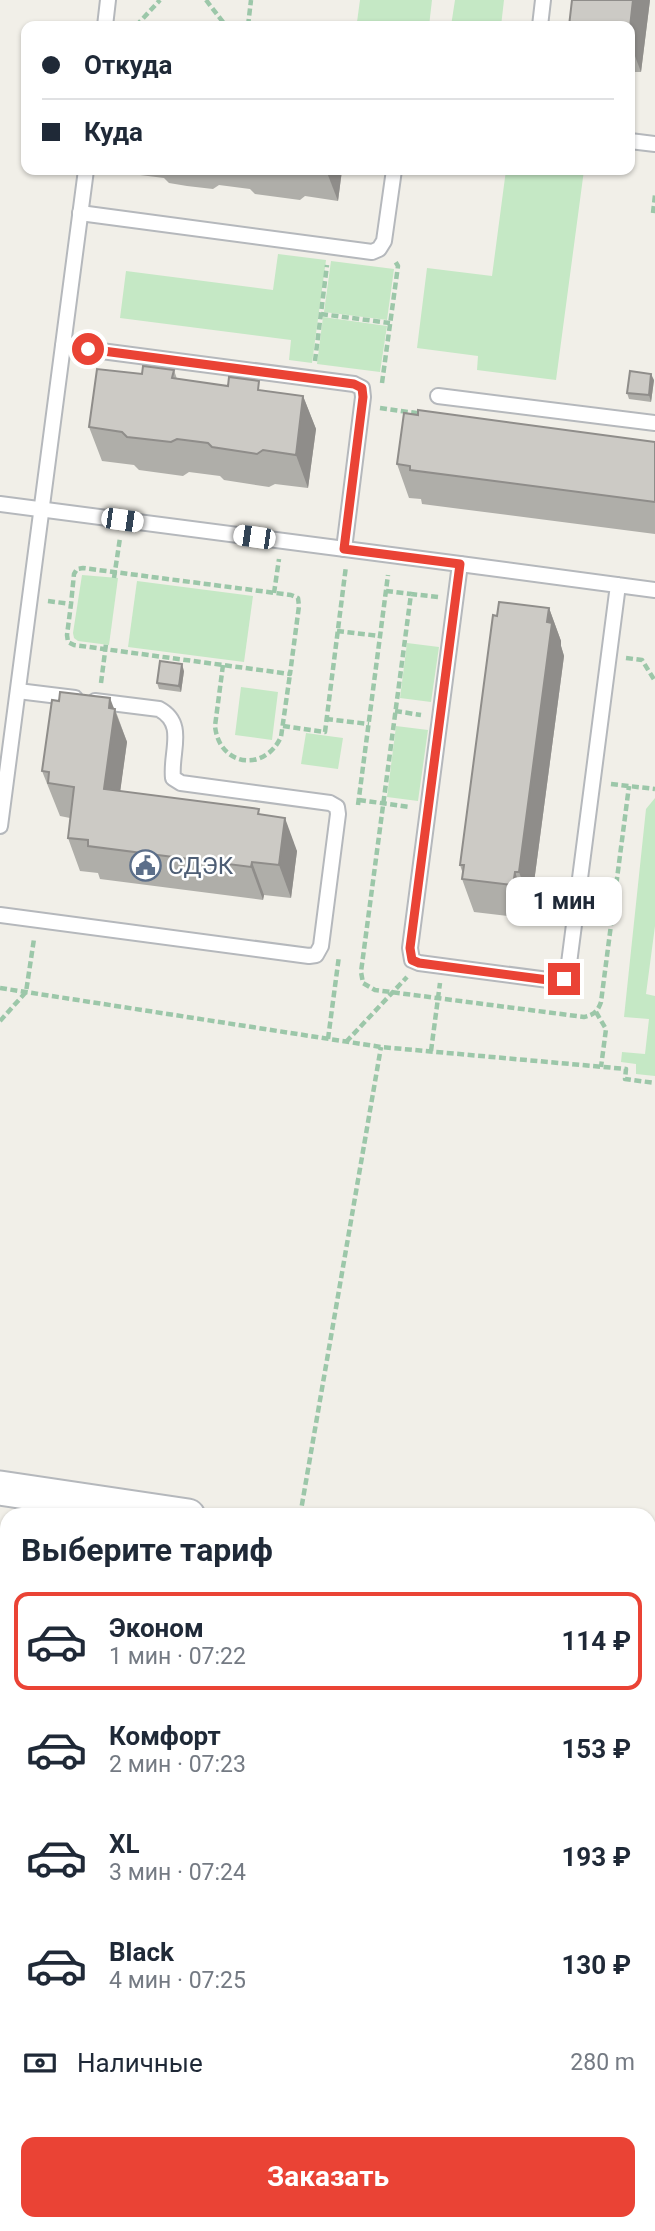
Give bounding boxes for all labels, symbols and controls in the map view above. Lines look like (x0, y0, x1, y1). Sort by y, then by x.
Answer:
text: Откуда (84, 50, 173, 80)
text: Куда (84, 117, 143, 147)
route start (72, 333, 104, 365)
car (100, 507, 145, 533)
car (232, 524, 277, 550)
public building icon: СДЭК (128, 849, 162, 883)
place label: СДЭК (168, 852, 234, 880)
callout: 1 мин (506, 878, 622, 926)
text: 1 мин (533, 888, 595, 915)
route end (548, 963, 580, 995)
text: Выберите тариф (21, 1531, 273, 1569)
icon: car (25, 1610, 88, 1673)
text: Эконом (109, 1613, 204, 1643)
text: 114 ₽ (561, 1626, 631, 1656)
text: 1 мин · 07:22 (109, 1643, 246, 1670)
icon: car (25, 1718, 88, 1781)
text: Комфорт (109, 1721, 221, 1751)
text: 153 ₽ (561, 1734, 631, 1764)
text: 2 мин · 07:23 (109, 1751, 246, 1778)
icon: car (25, 1826, 88, 1889)
text: XL (109, 1829, 140, 1859)
text: 193 ₽ (561, 1842, 631, 1872)
text: 3 мин · 07:24 (109, 1859, 246, 1886)
icon: car (25, 1934, 88, 1997)
text: Black (109, 1937, 174, 1967)
text: 130 ₽ (561, 1950, 631, 1980)
text: 4 мин · 07:25 (109, 1967, 246, 1994)
icon: cash (21, 2044, 59, 2082)
text: Наличные (77, 2048, 203, 2078)
text: 280 m (570, 2049, 635, 2076)
button: Заказать (21, 2137, 635, 2217)

